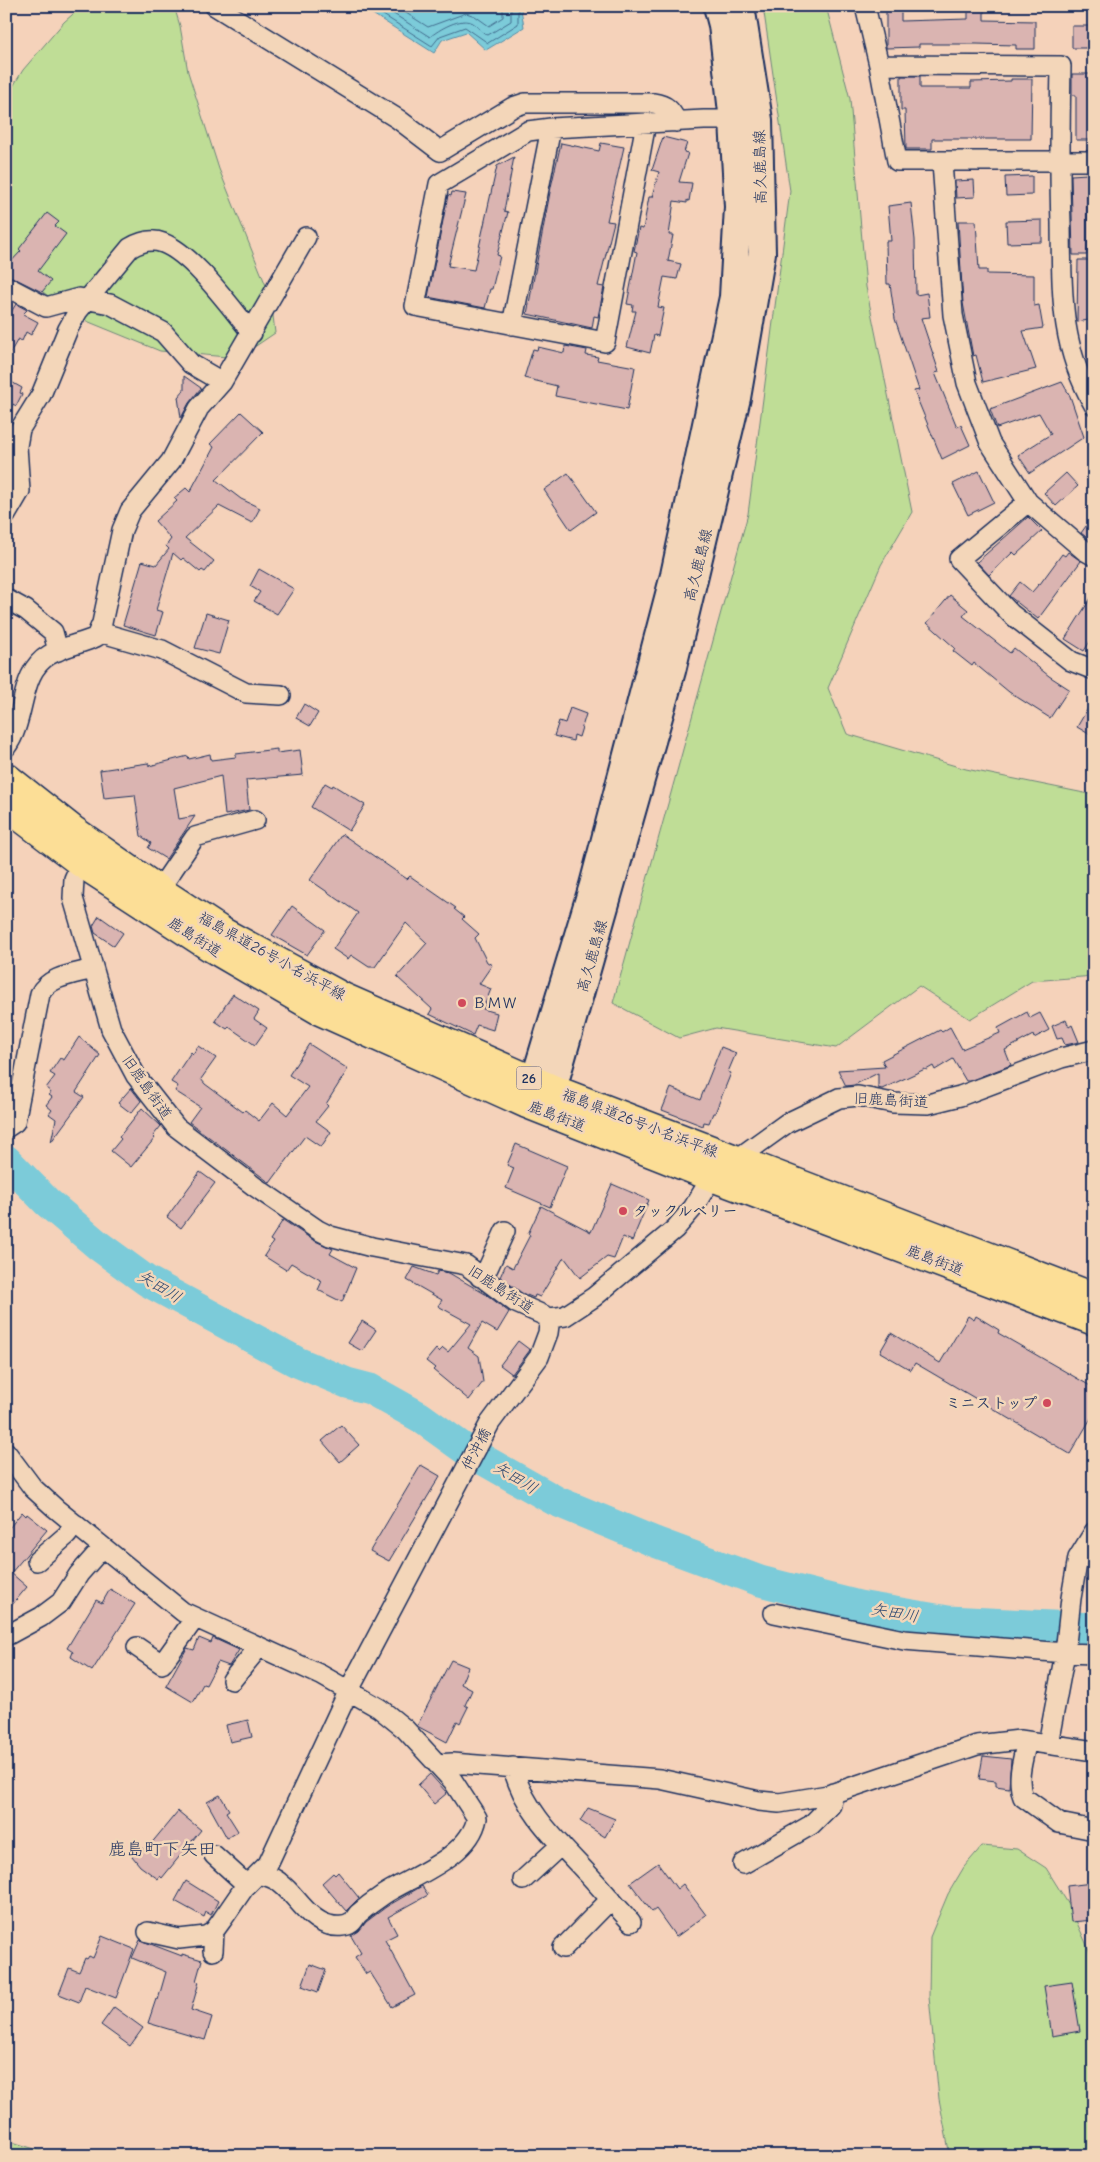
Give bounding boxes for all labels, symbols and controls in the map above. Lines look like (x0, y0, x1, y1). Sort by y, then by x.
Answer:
street label: 高久鹿島線 (750, 129, 770, 205)
street label: 高久鹿島線 (680, 526, 716, 604)
street label: 福島県道26号小名浜平線 (195, 908, 349, 1004)
street label: 鹿島街道 (165, 913, 225, 961)
street label: 高久鹿島線 (573, 917, 611, 995)
place label: ＢＭＷ (472, 994, 517, 1012)
marker: ＢＭＷ (456, 997, 468, 1009)
street label: 旧鹿島街道 (118, 1051, 176, 1123)
road number: 26 (516, 1066, 542, 1090)
street label: 福島県道26号小名浜平線 (559, 1085, 721, 1161)
street label: 旧鹿島街道 (853, 1089, 929, 1111)
street label: 鹿島街道 (526, 1097, 588, 1135)
place label: タックルベリー (633, 1202, 737, 1220)
marker: タックルベリー (617, 1205, 629, 1217)
street label: 鹿島街道 (904, 1241, 966, 1279)
street label: 旧鹿島街道 (465, 1261, 537, 1317)
water label: 矢田川 (134, 1267, 185, 1307)
place label: ミニストップ (945, 1394, 1037, 1412)
marker: ミニストップ (1041, 1397, 1053, 1409)
street label: 仲沖橋 (457, 1425, 495, 1473)
water label: 矢田川 (490, 1458, 541, 1498)
water label: 矢田川 (870, 1600, 920, 1626)
district label: 鹿島町下矢田 (108, 1839, 216, 1860)

